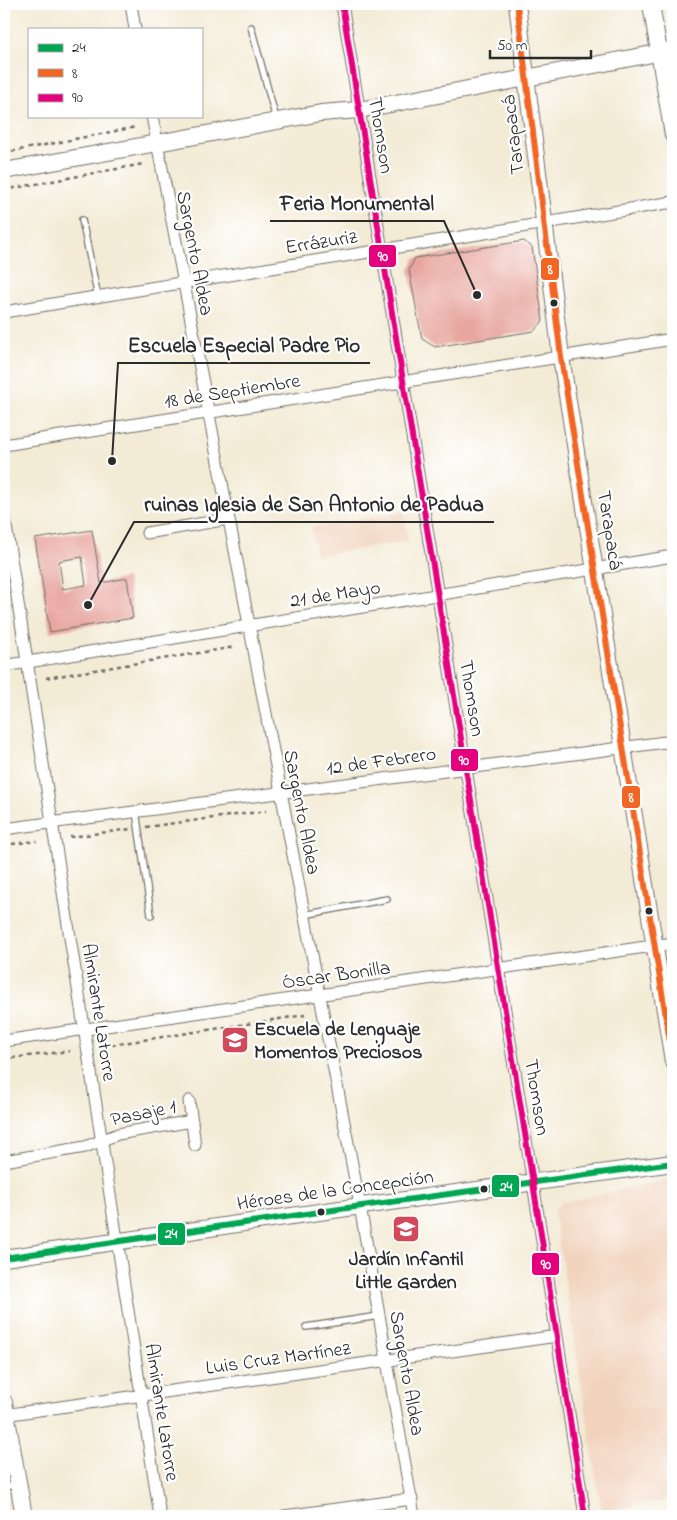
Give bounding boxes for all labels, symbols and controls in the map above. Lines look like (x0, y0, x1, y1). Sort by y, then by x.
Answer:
legend (28, 28, 202, 118)
scale bar (490, 28, 591, 60)
text: 50 m (497, 35, 528, 57)
text: 24 (72, 37, 86, 59)
text: 8 (72, 63, 78, 85)
text: 90 (72, 87, 84, 109)
street label: Tarapacá (495, 93, 534, 176)
street label: Thomson (359, 95, 400, 176)
callout: Feria Monumental (270, 185, 444, 221)
street label: Sargento Aldea (166, 189, 220, 319)
text: Feria Monumental (279, 190, 434, 220)
street label: Errázuriz (283, 223, 360, 263)
line badge: 90 (368, 244, 397, 268)
text: 90 (377, 247, 388, 268)
line badge: 8 (540, 257, 560, 281)
text: 8 (546, 260, 553, 281)
unlabelled marker (549, 298, 559, 308)
callout: Escuela Especial Padre Pio (118, 327, 370, 363)
text: Escuela Especial Padre Pio (128, 332, 360, 362)
street label: 18 de Septiembre (162, 367, 302, 418)
callout: ruinas Iglesia de San Antonio de Padua (134, 486, 494, 522)
street label: Tarapacá (588, 489, 629, 572)
text: ruinas Iglesia de San Antonio de Padua (144, 491, 484, 523)
street label: 21 de Mayo (288, 574, 383, 617)
street label: Thomson (450, 658, 491, 739)
street label: 12 de Febrero (324, 740, 438, 785)
street label: Sargento Aldea (273, 748, 327, 878)
line badge: 90 (450, 748, 479, 772)
text: 90 (458, 751, 469, 772)
line badge: 8 (621, 785, 641, 809)
text: 8 (627, 788, 634, 809)
unlabelled marker (644, 906, 654, 916)
street label: Almirante Latorre (72, 941, 123, 1083)
street label: Óscar Bonilla (280, 955, 392, 998)
place label: Escuela de Lenguaje Momentos Preciosos (254, 1016, 422, 1068)
school or university icon: Escuela de Lenguaje Momentos Preciosos (220, 1025, 250, 1055)
street label: Thomson (515, 1057, 556, 1138)
street label: Pasaje 1 (108, 1093, 179, 1136)
street label: Héroes de la Concepción (235, 1163, 436, 1220)
line badge: 24 (491, 1174, 520, 1198)
text: 24 (499, 1177, 513, 1198)
unlabelled marker (479, 1184, 489, 1194)
unlabelled marker (316, 1207, 326, 1217)
school or university icon: Jardín Infantil Little Garden (391, 1214, 421, 1244)
line badge: 24 (157, 1222, 186, 1246)
text: 24 (164, 1224, 178, 1245)
place label: Jardín Infantil Little Garden (349, 1246, 463, 1298)
line badge: 90 (531, 1252, 560, 1276)
text: 90 (540, 1255, 551, 1276)
street label: Sargento Aldea (379, 1309, 431, 1438)
street label: Luis Cruz Martínez (204, 1335, 353, 1384)
street label: Almirante Latorre (135, 1341, 186, 1483)

